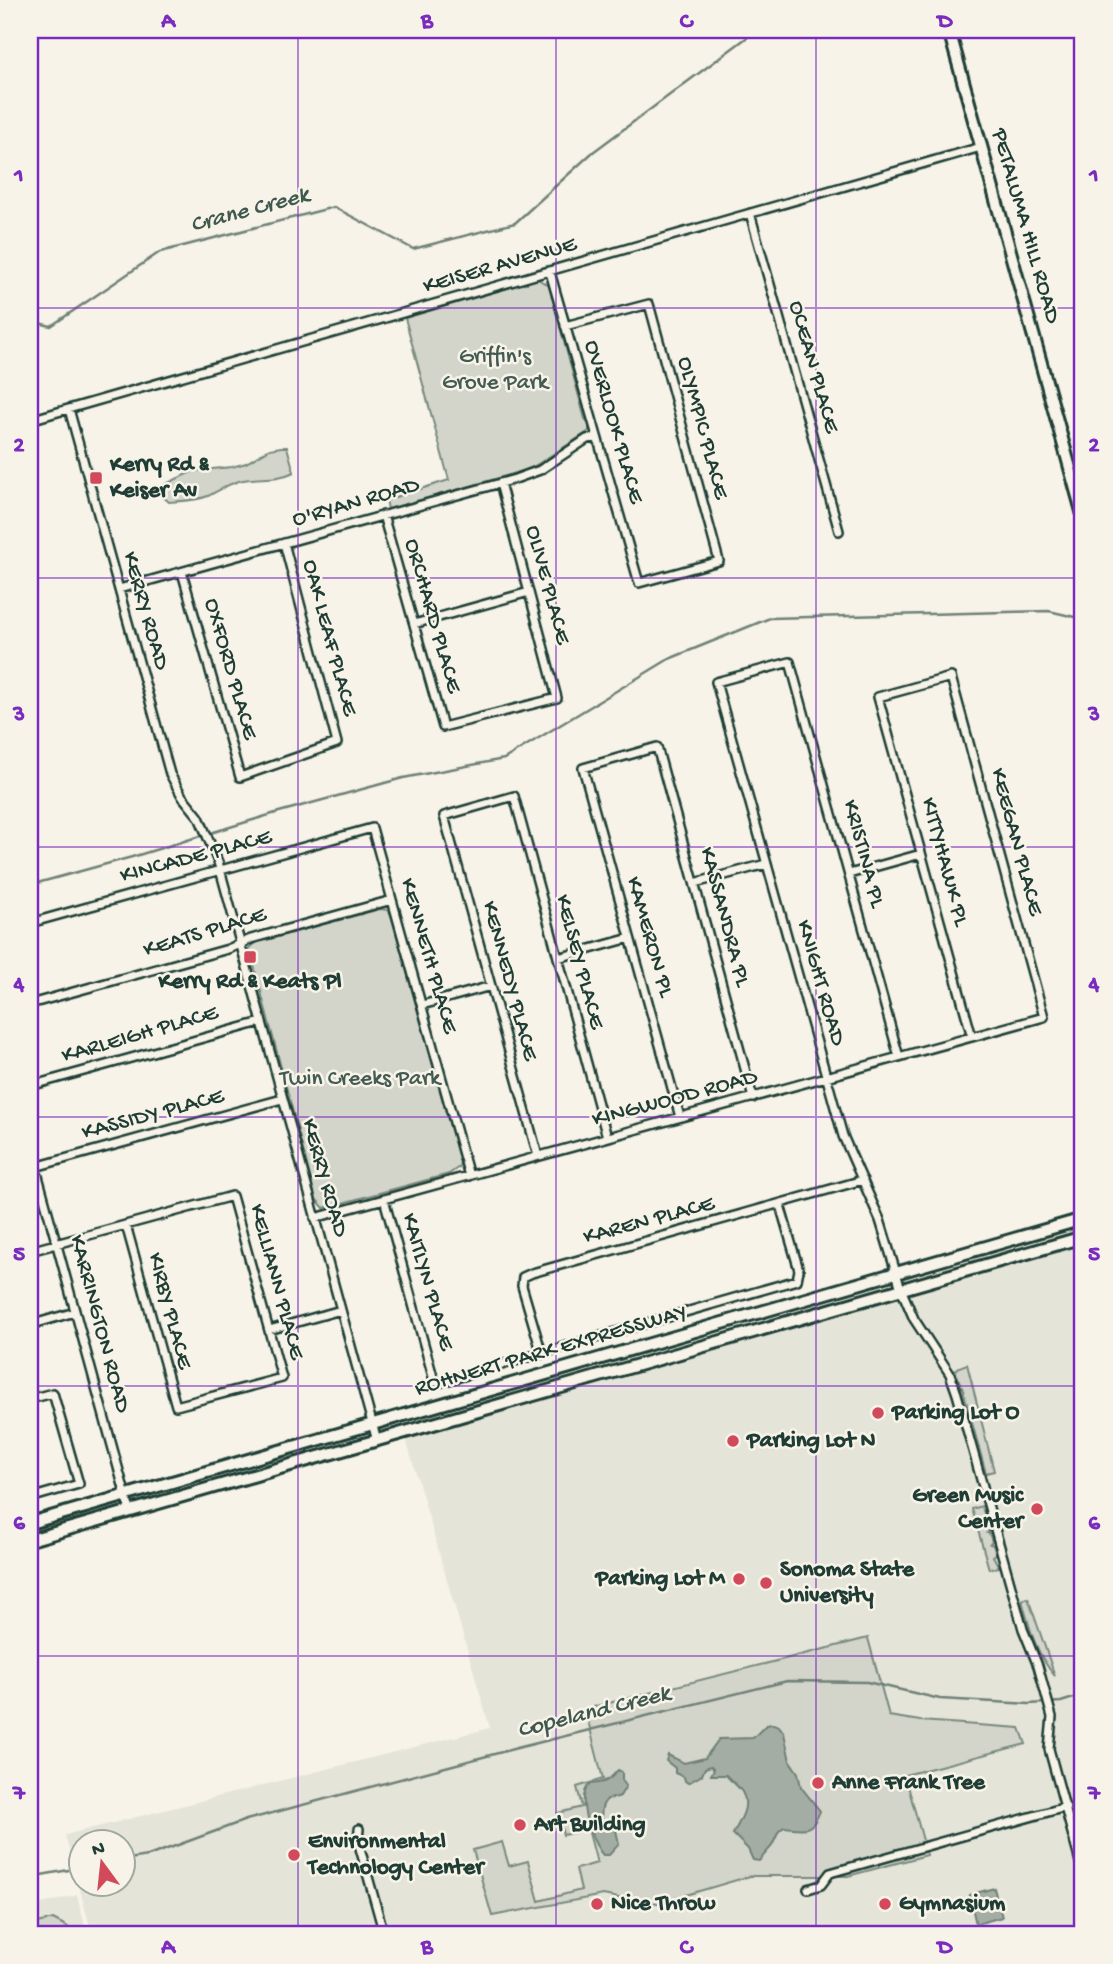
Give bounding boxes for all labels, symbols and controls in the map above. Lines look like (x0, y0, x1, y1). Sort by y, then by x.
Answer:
text: A (160, 9, 176, 36)
text: B (420, 9, 434, 36)
text: C (680, 9, 695, 36)
text: D (936, 9, 954, 36)
street label: PETALUMA HILL ROAD (984, 124, 1066, 328)
text: 1 (13, 163, 24, 190)
text: 1 (1088, 163, 1099, 190)
water label: Crane Creek (188, 181, 315, 241)
street label: KEISER AVENUE (420, 231, 581, 301)
street label: OCEAN PLACE (781, 298, 845, 438)
street label: OVERLOOK PLACE (577, 337, 650, 508)
park label: Griffin's Grove Park (442, 344, 551, 397)
street label: OLYMPIC PLACE (670, 354, 734, 504)
text: 2 (13, 433, 25, 460)
text: 2 (1088, 433, 1100, 460)
place label: Kerry Rd & Keiser Av (109, 452, 210, 505)
marker: Kerry Rd & Keiser Av (88, 470, 104, 486)
street label: O'RYAN ROAD (289, 472, 424, 534)
street label: OLIVE PLACE (518, 523, 576, 649)
street label: ORCHARD PLACE (397, 536, 467, 698)
street label: KERRY ROAD (115, 549, 175, 674)
street label: OAK LEAF PLACE (295, 557, 363, 721)
street label: OXFORD PLACE (197, 595, 264, 744)
text: 3 (12, 702, 25, 729)
text: 3 (1087, 702, 1100, 729)
street label: KEEGAN PLACE (983, 765, 1049, 920)
street label: KITTYHAWK PL (914, 795, 975, 931)
street label: KRISTINA PL (836, 797, 891, 912)
street label: KINCADE PLACE (117, 823, 276, 890)
street label: KASSANDRA PL (692, 844, 756, 991)
street label: KAMERON PL (619, 874, 680, 1002)
street label: KENNETH PLACE (393, 875, 464, 1038)
street label: KELSEY PLACE (548, 892, 610, 1034)
street label: KENNEDY PLACE (475, 898, 544, 1065)
street label: KEATS PLACE (140, 901, 271, 964)
street label: KNIGHT ROAD (789, 917, 851, 1050)
marker: Kerry Rd & Keats Pl (242, 949, 258, 965)
place label: Kerry Rd & Keats Pl (158, 969, 341, 996)
text: 4 (13, 972, 25, 999)
text: 4 (1088, 972, 1100, 999)
street label: KARLEIGH PLACE (59, 999, 223, 1070)
street label: KINGWOOD ROAD (589, 1064, 761, 1134)
park label: Twin Creeks Park (278, 1066, 443, 1093)
street label: KASSIDY PLACE (79, 1083, 228, 1147)
street label: KERRY ROAD (294, 1116, 354, 1241)
street label: KAREN PLACE (581, 1190, 719, 1251)
street label: KELLIANN PLACE (242, 1201, 310, 1364)
street label: KAITLYN PLACE (395, 1210, 460, 1355)
street label: KARRINGTON ROAD (62, 1232, 136, 1417)
text: 5 (13, 1242, 25, 1269)
text: 5 (1088, 1242, 1100, 1269)
street label: KIRBY PLACE (140, 1250, 198, 1374)
street label: ROHNERT PARK EXPRESSWAY (412, 1299, 690, 1403)
place label: Parking Lot O (890, 1400, 1019, 1427)
marker: Parking Lot O (870, 1405, 886, 1421)
place label: Parking Lot N (745, 1428, 876, 1455)
marker: Parking Lot N (725, 1433, 741, 1449)
place label: Green Music Center (912, 1483, 1026, 1536)
marker: Green Music Center (1029, 1501, 1045, 1517)
text: 6 (13, 1511, 26, 1538)
text: 6 (1088, 1511, 1101, 1538)
place label: Sonoma State University (780, 1557, 915, 1610)
place label: Parking Lot M (594, 1566, 726, 1593)
marker: Parking Lot M (731, 1571, 747, 1587)
marker: Sonoma State University (758, 1575, 774, 1591)
water label: Copeland Creek (515, 1679, 676, 1746)
place label: Anne Frank Tree (831, 1770, 986, 1797)
marker: Anne Frank Tree (810, 1775, 826, 1791)
text: 7 (12, 1781, 26, 1808)
text: 7 (1087, 1781, 1101, 1808)
place label: Art Building (533, 1812, 646, 1839)
marker: Art Building (512, 1817, 528, 1833)
north arrow (66, 1828, 136, 1898)
place label: Environmental Technology Center (306, 1829, 486, 1882)
text: N (90, 1837, 107, 1863)
marker: Environmental Technology Center (286, 1847, 302, 1863)
place label: Nice Throw (611, 1891, 716, 1918)
place label: Gymnasium (899, 1891, 1006, 1918)
marker: Nice Throw (589, 1896, 605, 1912)
marker: Gymnasium (877, 1896, 893, 1912)
text: A (160, 1935, 176, 1962)
text: B (420, 1935, 434, 1962)
text: C (680, 1935, 695, 1962)
text: D (936, 1935, 954, 1962)

